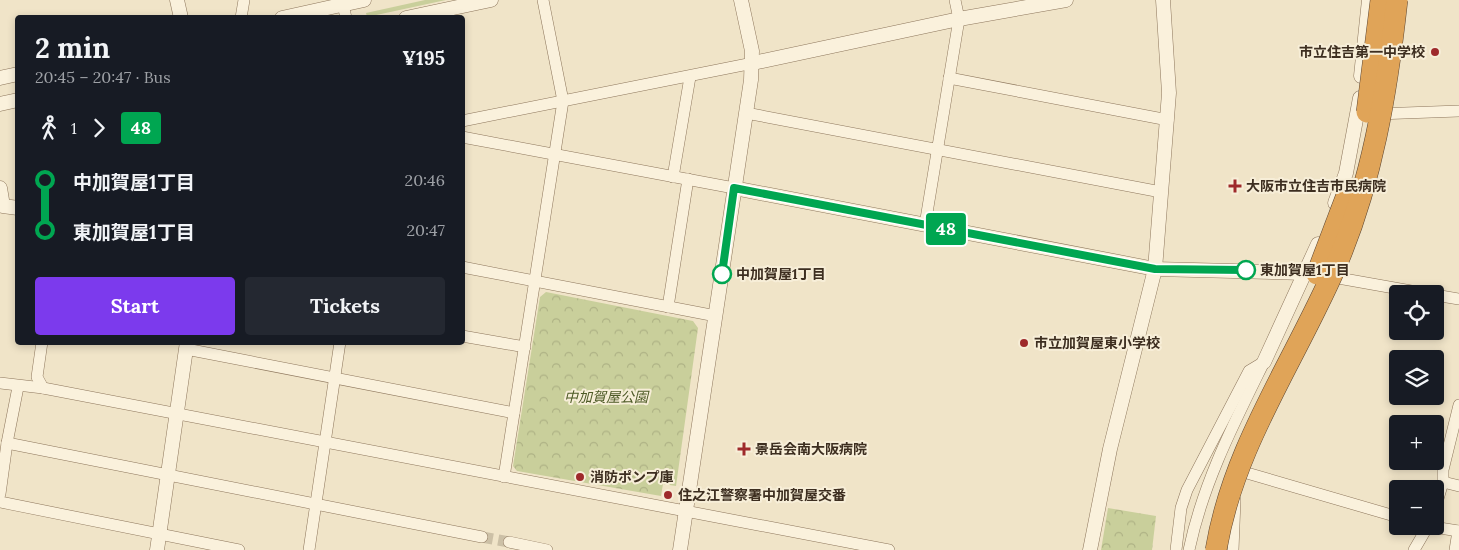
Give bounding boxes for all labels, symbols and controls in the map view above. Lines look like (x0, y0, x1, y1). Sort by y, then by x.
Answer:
text: 2 min (35, 30, 110, 66)
place label: 市立住吉第一中学校 (1299, 43, 1425, 61)
text: ¥195 (402, 46, 445, 70)
marker: 市立住吉第一中学校 (1429, 46, 1441, 58)
text: 20:45 – 20:47 · Bus (35, 67, 171, 87)
icon: walk (35, 114, 63, 142)
icon: forward (85, 114, 113, 142)
text: 48 (131, 116, 151, 139)
text: 1 (71, 118, 77, 138)
text: 中加賀屋1丁目 (73, 170, 195, 194)
text: 20:46 (405, 170, 445, 190)
place label: 大阪市立住吉市民病院 (1246, 177, 1386, 195)
marker: 大阪市立住吉市民病院 (1228, 179, 1242, 193)
line badge: 48 (924, 213, 968, 245)
text: 48 (936, 217, 956, 240)
text: 東加賀屋1丁目 (73, 220, 195, 244)
text: 20:47 (406, 220, 445, 240)
marker: 東加賀屋1丁目 (1236, 260, 1256, 280)
place label: 東加賀屋1丁目 (1260, 261, 1350, 279)
marker: 中加賀屋1丁目 (712, 264, 732, 284)
place label: 中加賀屋1丁目 (736, 265, 826, 283)
button: Start (35, 277, 235, 335)
button: Tickets (245, 277, 445, 335)
map controls (1389, 285, 1444, 535)
button: locate (1389, 285, 1444, 340)
place label: 市立加賀屋東小学校 (1034, 334, 1160, 352)
marker: 市立加賀屋東小学校 (1018, 337, 1030, 349)
button: layers (1389, 350, 1444, 405)
park label: 中加賀屋公園 (564, 388, 650, 406)
button: + (1389, 415, 1444, 470)
place label: 景岳会南大阪病院 (755, 440, 867, 458)
marker: 景岳会南大阪病院 (737, 442, 751, 456)
place label: 消防ポンプ庫 (590, 468, 674, 486)
marker: 消防ポンプ庫 (574, 471, 586, 483)
button: − (1389, 480, 1444, 535)
place label: 住之江警察署中加賀屋交番 (678, 486, 846, 504)
marker: 住之江警察署中加賀屋交番 (662, 489, 674, 501)

